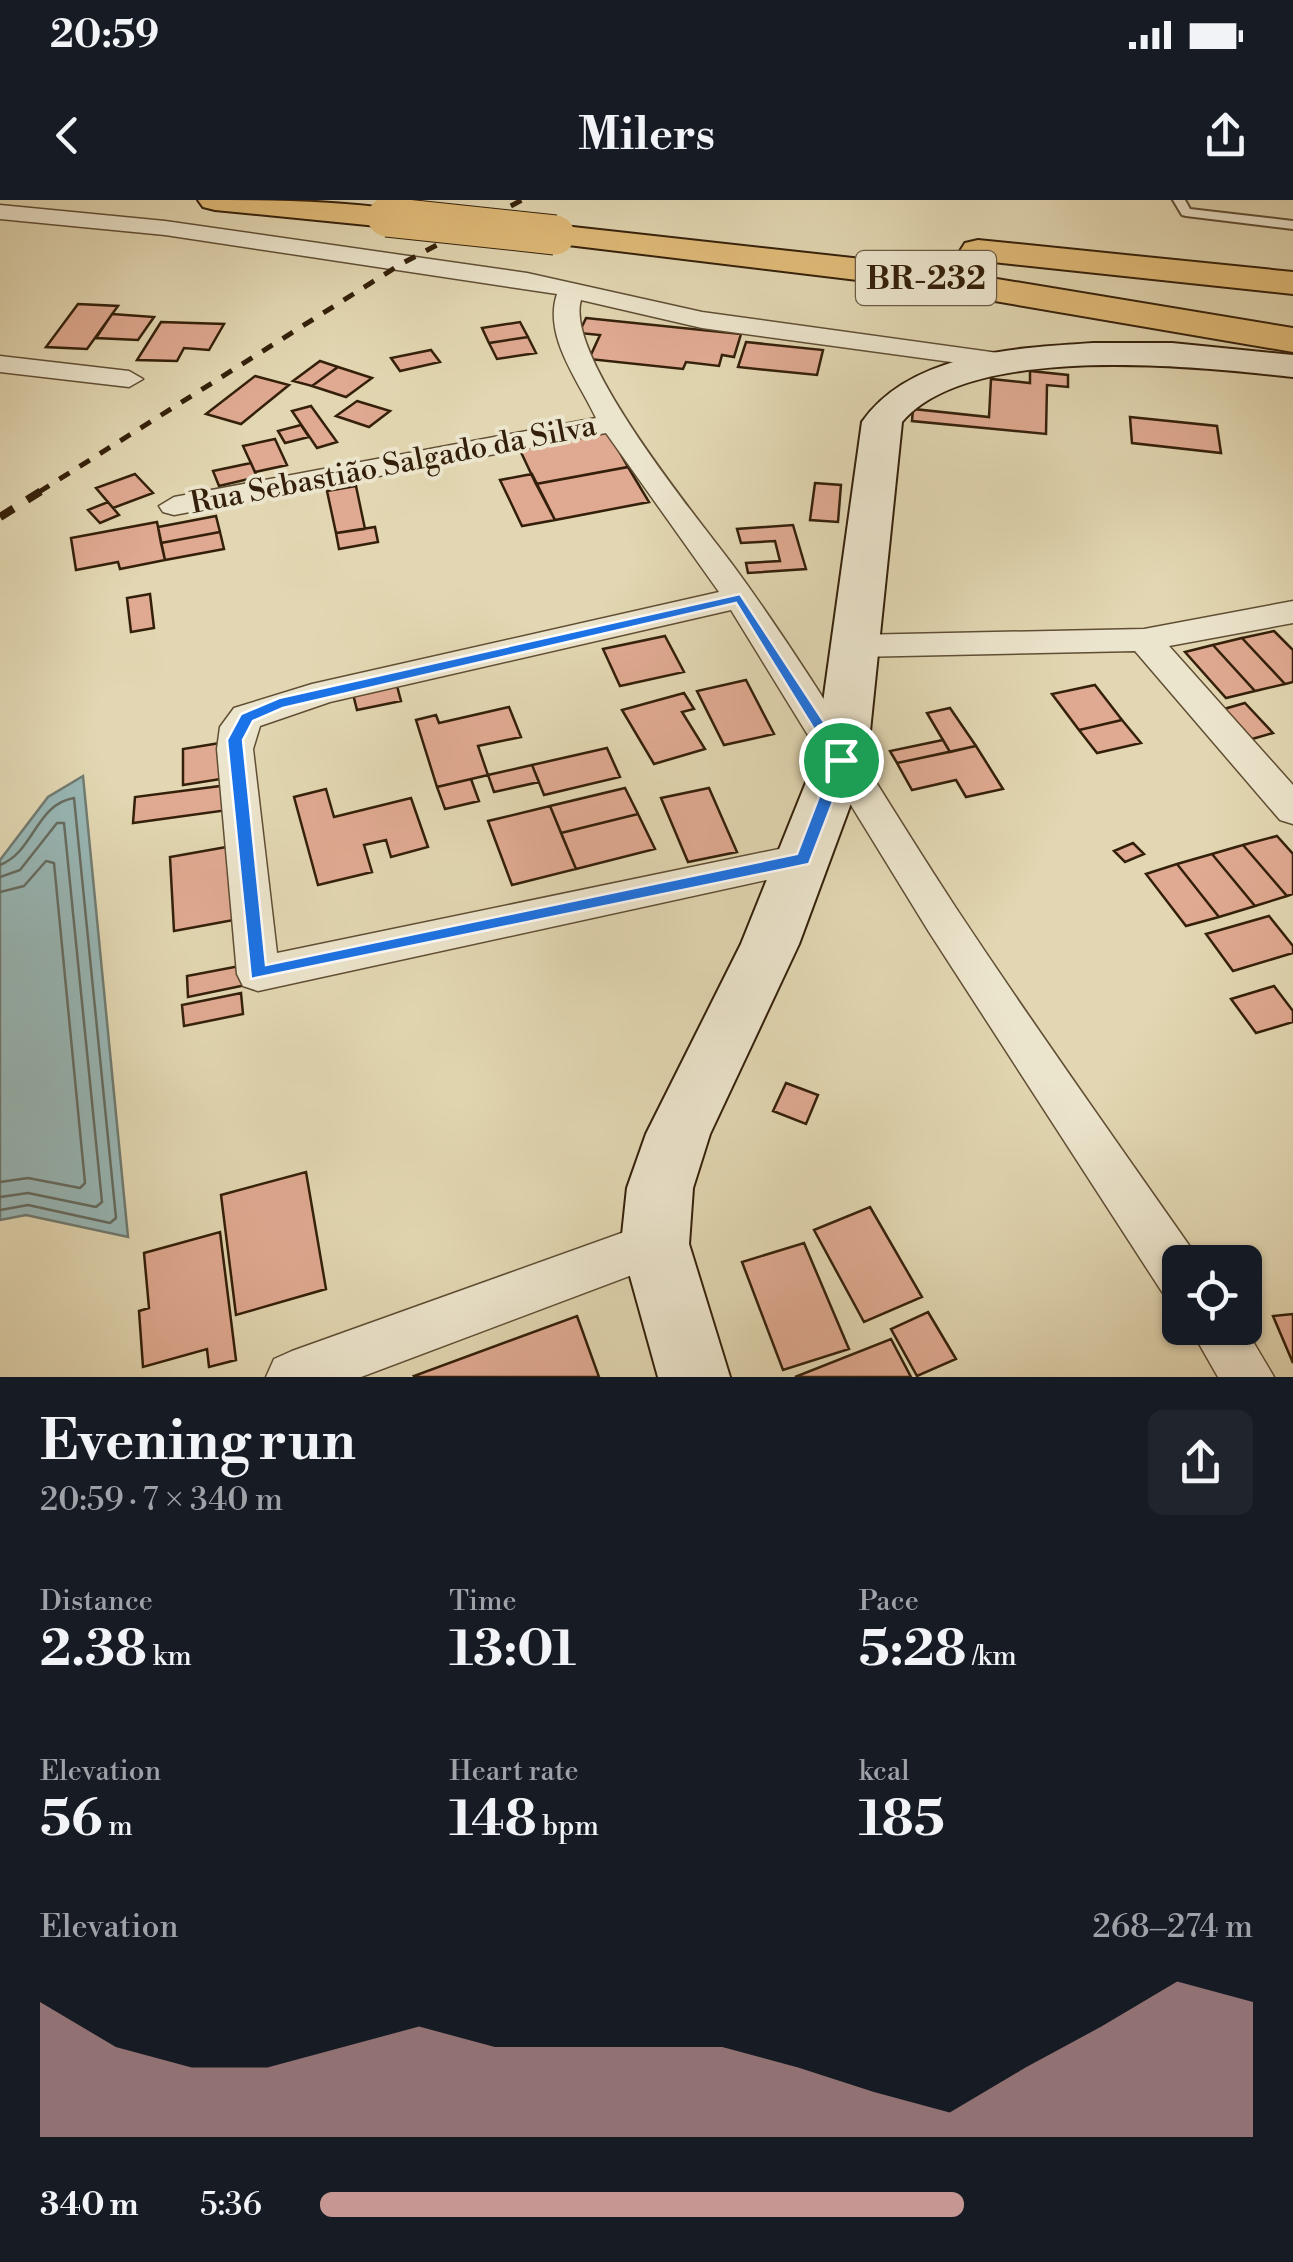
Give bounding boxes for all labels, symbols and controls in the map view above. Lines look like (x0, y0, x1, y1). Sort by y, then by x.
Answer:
text: 20:59 (50, 12, 159, 59)
text: Milers (578, 107, 715, 164)
icon: back (40, 108, 95, 163)
icon: share (1198, 108, 1253, 163)
road number: BR-232 (856, 251, 996, 305)
street label: Rua Sebastião Salgado da Silva (187, 407, 600, 523)
pin (799, 718, 884, 803)
icon: arrive (814, 733, 869, 788)
map controls (1162, 1245, 1262, 1345)
button: locate (1162, 1245, 1262, 1345)
text: Evening run (40, 1408, 356, 1477)
button: share (1148, 1410, 1253, 1515)
text: 20:59 · 7 × 340 m (40, 1480, 283, 1520)
text: Distance (40, 1584, 153, 1619)
text: Time (449, 1584, 517, 1619)
text: Pace (859, 1584, 919, 1619)
text: 2.38 (40, 1619, 147, 1681)
text: 13:01 (449, 1619, 576, 1681)
text: 5:28 (859, 1619, 966, 1681)
text: km (147, 1639, 192, 1674)
text: /km (966, 1639, 1017, 1674)
text: Elevation (40, 1754, 161, 1789)
text: Heart rate (449, 1754, 579, 1789)
text: kcal (859, 1754, 909, 1789)
text: 56 (40, 1789, 103, 1851)
text: 148 (449, 1789, 536, 1851)
text: 185 (859, 1789, 945, 1851)
text: m (103, 1809, 133, 1844)
text: bpm (536, 1809, 599, 1844)
text: Elevation (40, 1907, 179, 1947)
text: 268–274 m (1092, 1907, 1253, 1947)
text: 340 m (40, 2185, 139, 2225)
text: 5:36 (200, 2185, 262, 2225)

